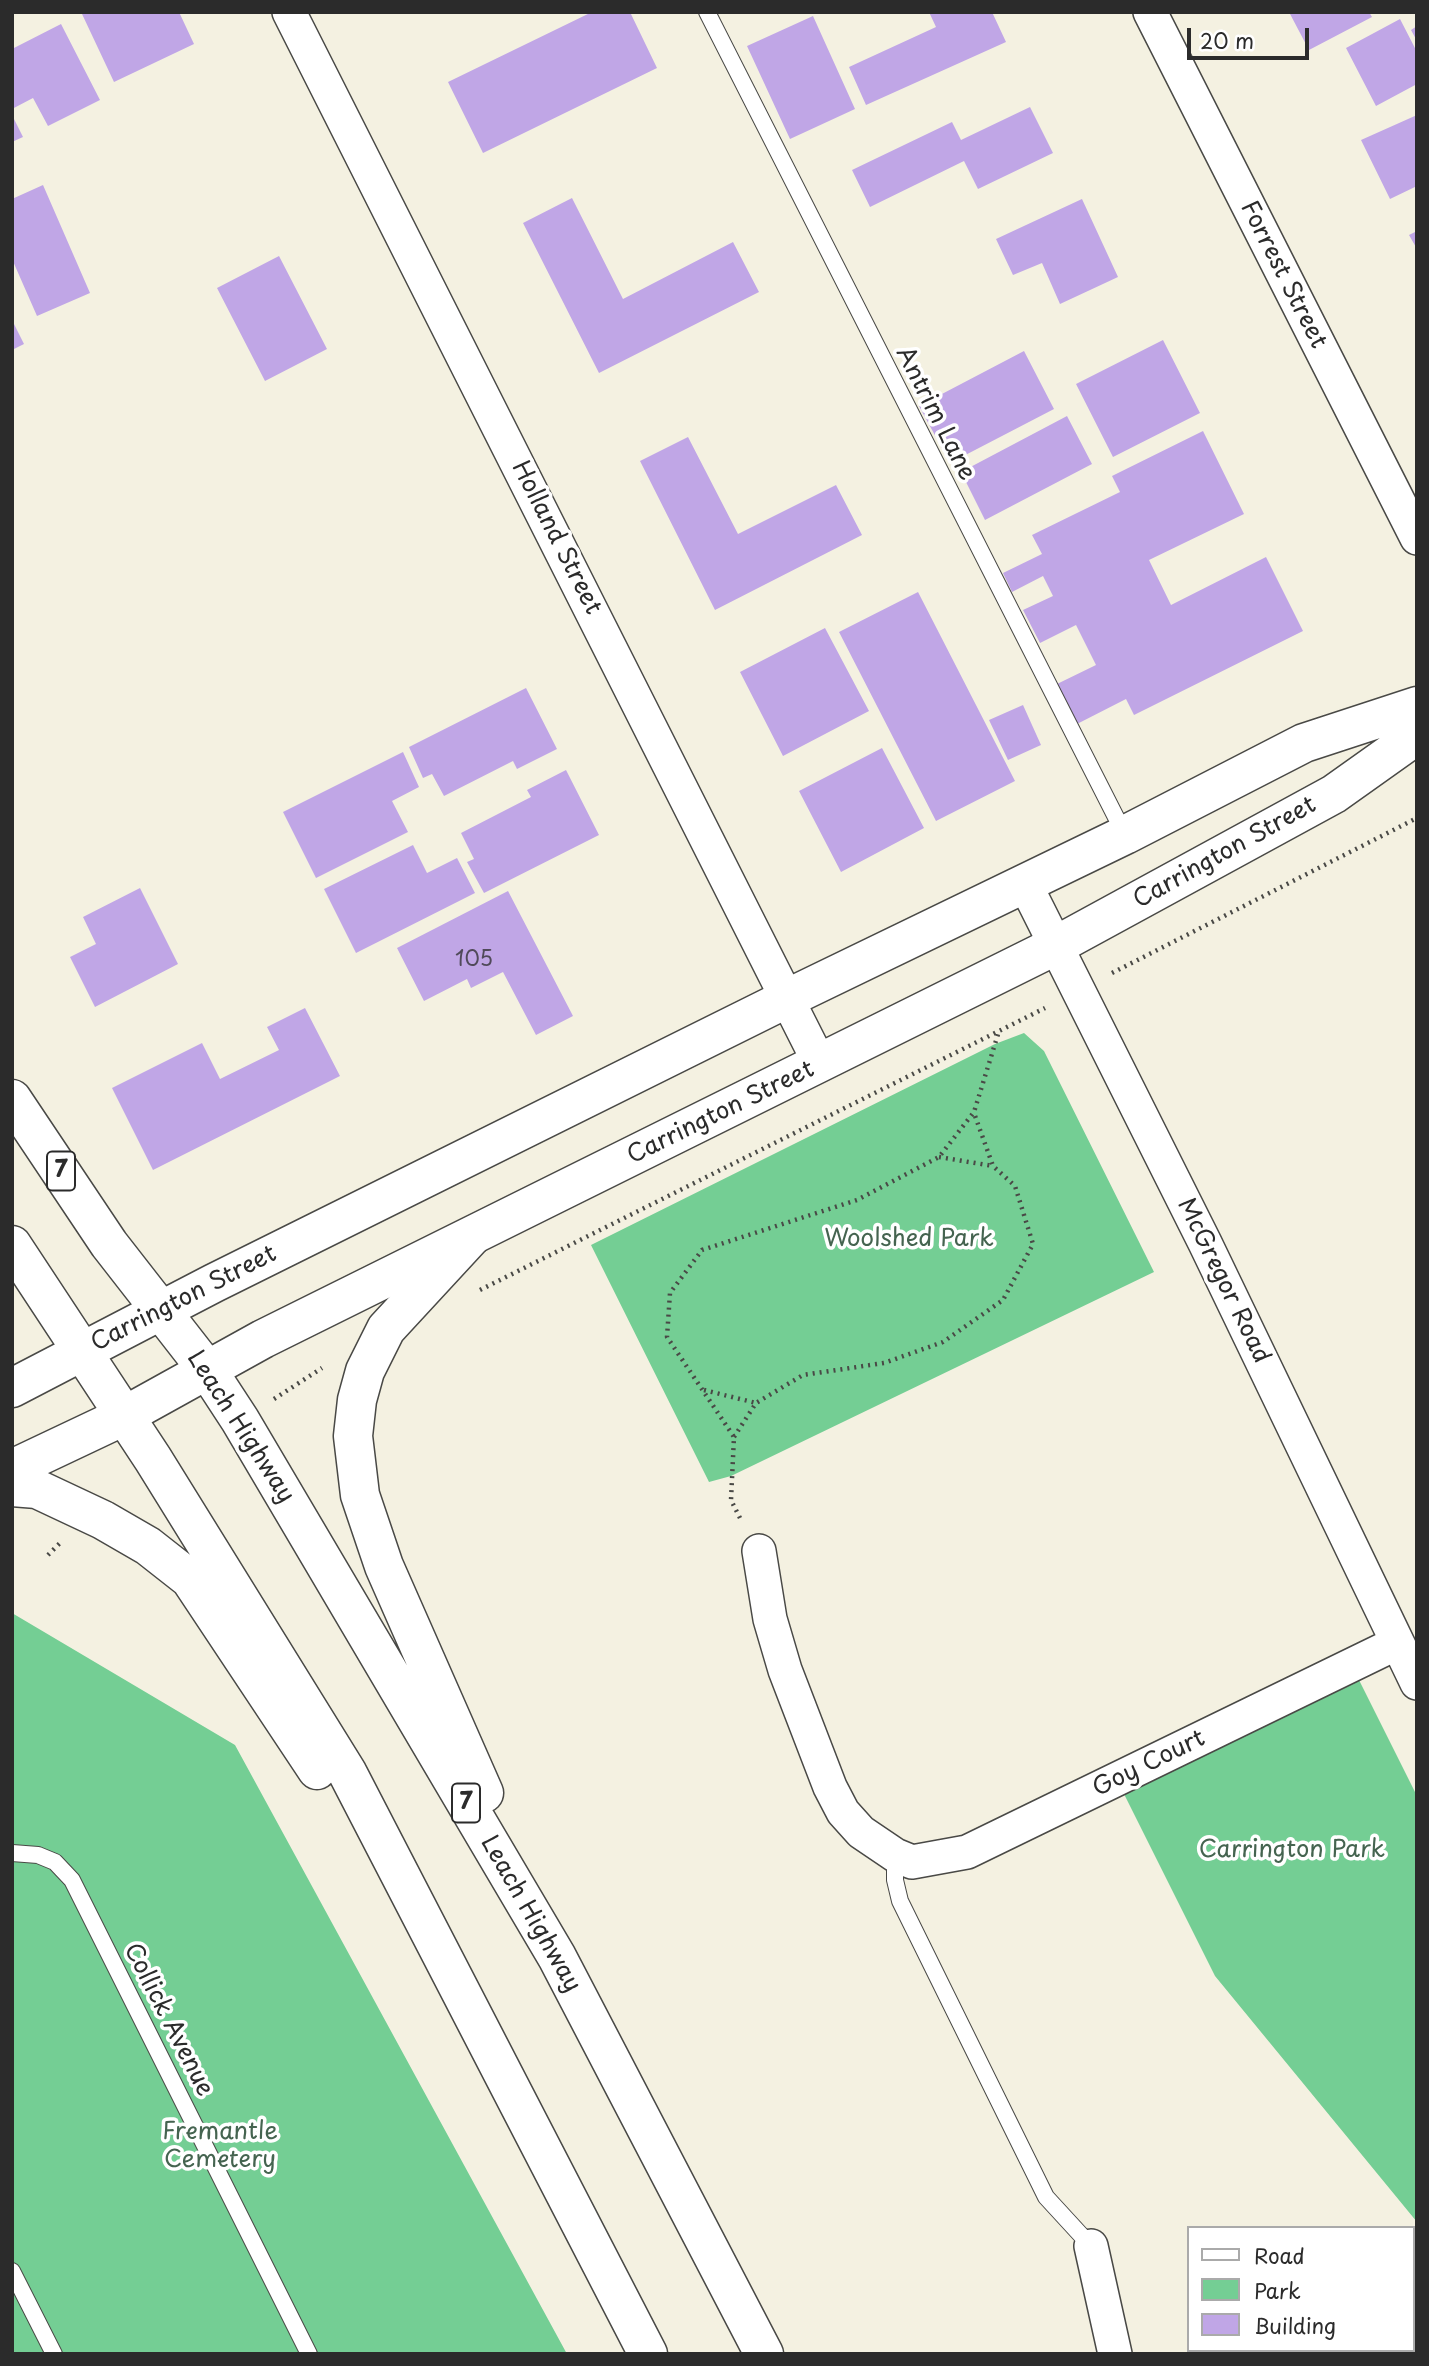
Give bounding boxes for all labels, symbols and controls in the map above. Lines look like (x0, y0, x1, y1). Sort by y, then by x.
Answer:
scale bar (1191, 14, 1314, 58)
text: 20 m (1200, 24, 1254, 56)
street label: Forrest Street (1233, 196, 1333, 354)
street label: Antrim Lane (889, 342, 981, 486)
street label: Holland Street (505, 456, 607, 620)
street label: Carrington Street (1129, 791, 1321, 915)
house number: 105 (455, 947, 493, 973)
street label: Carrington Street (623, 1055, 819, 1171)
road number: 7 (47, 1152, 75, 1190)
street label: McGregor Road (1171, 1194, 1275, 1368)
park label: Woolshed Park (824, 1225, 994, 1253)
street label: Carrington Street (86, 1240, 282, 1358)
street label: Leach Highway (180, 1346, 300, 1508)
street label: Goy Court (1088, 1724, 1210, 1804)
road number: 7 (452, 1784, 480, 1822)
street label: Leach Highway (474, 1831, 586, 1997)
park label: Carrington Park (1199, 1836, 1385, 1864)
street label: Collick Avenue (117, 1939, 219, 2101)
park label: Fremantle Cemetery (162, 2118, 278, 2174)
legend (1188, 2226, 1415, 2352)
text: Road (1254, 2239, 1305, 2271)
text: Park (1254, 2274, 1301, 2306)
text: Building (1254, 2309, 1336, 2341)

